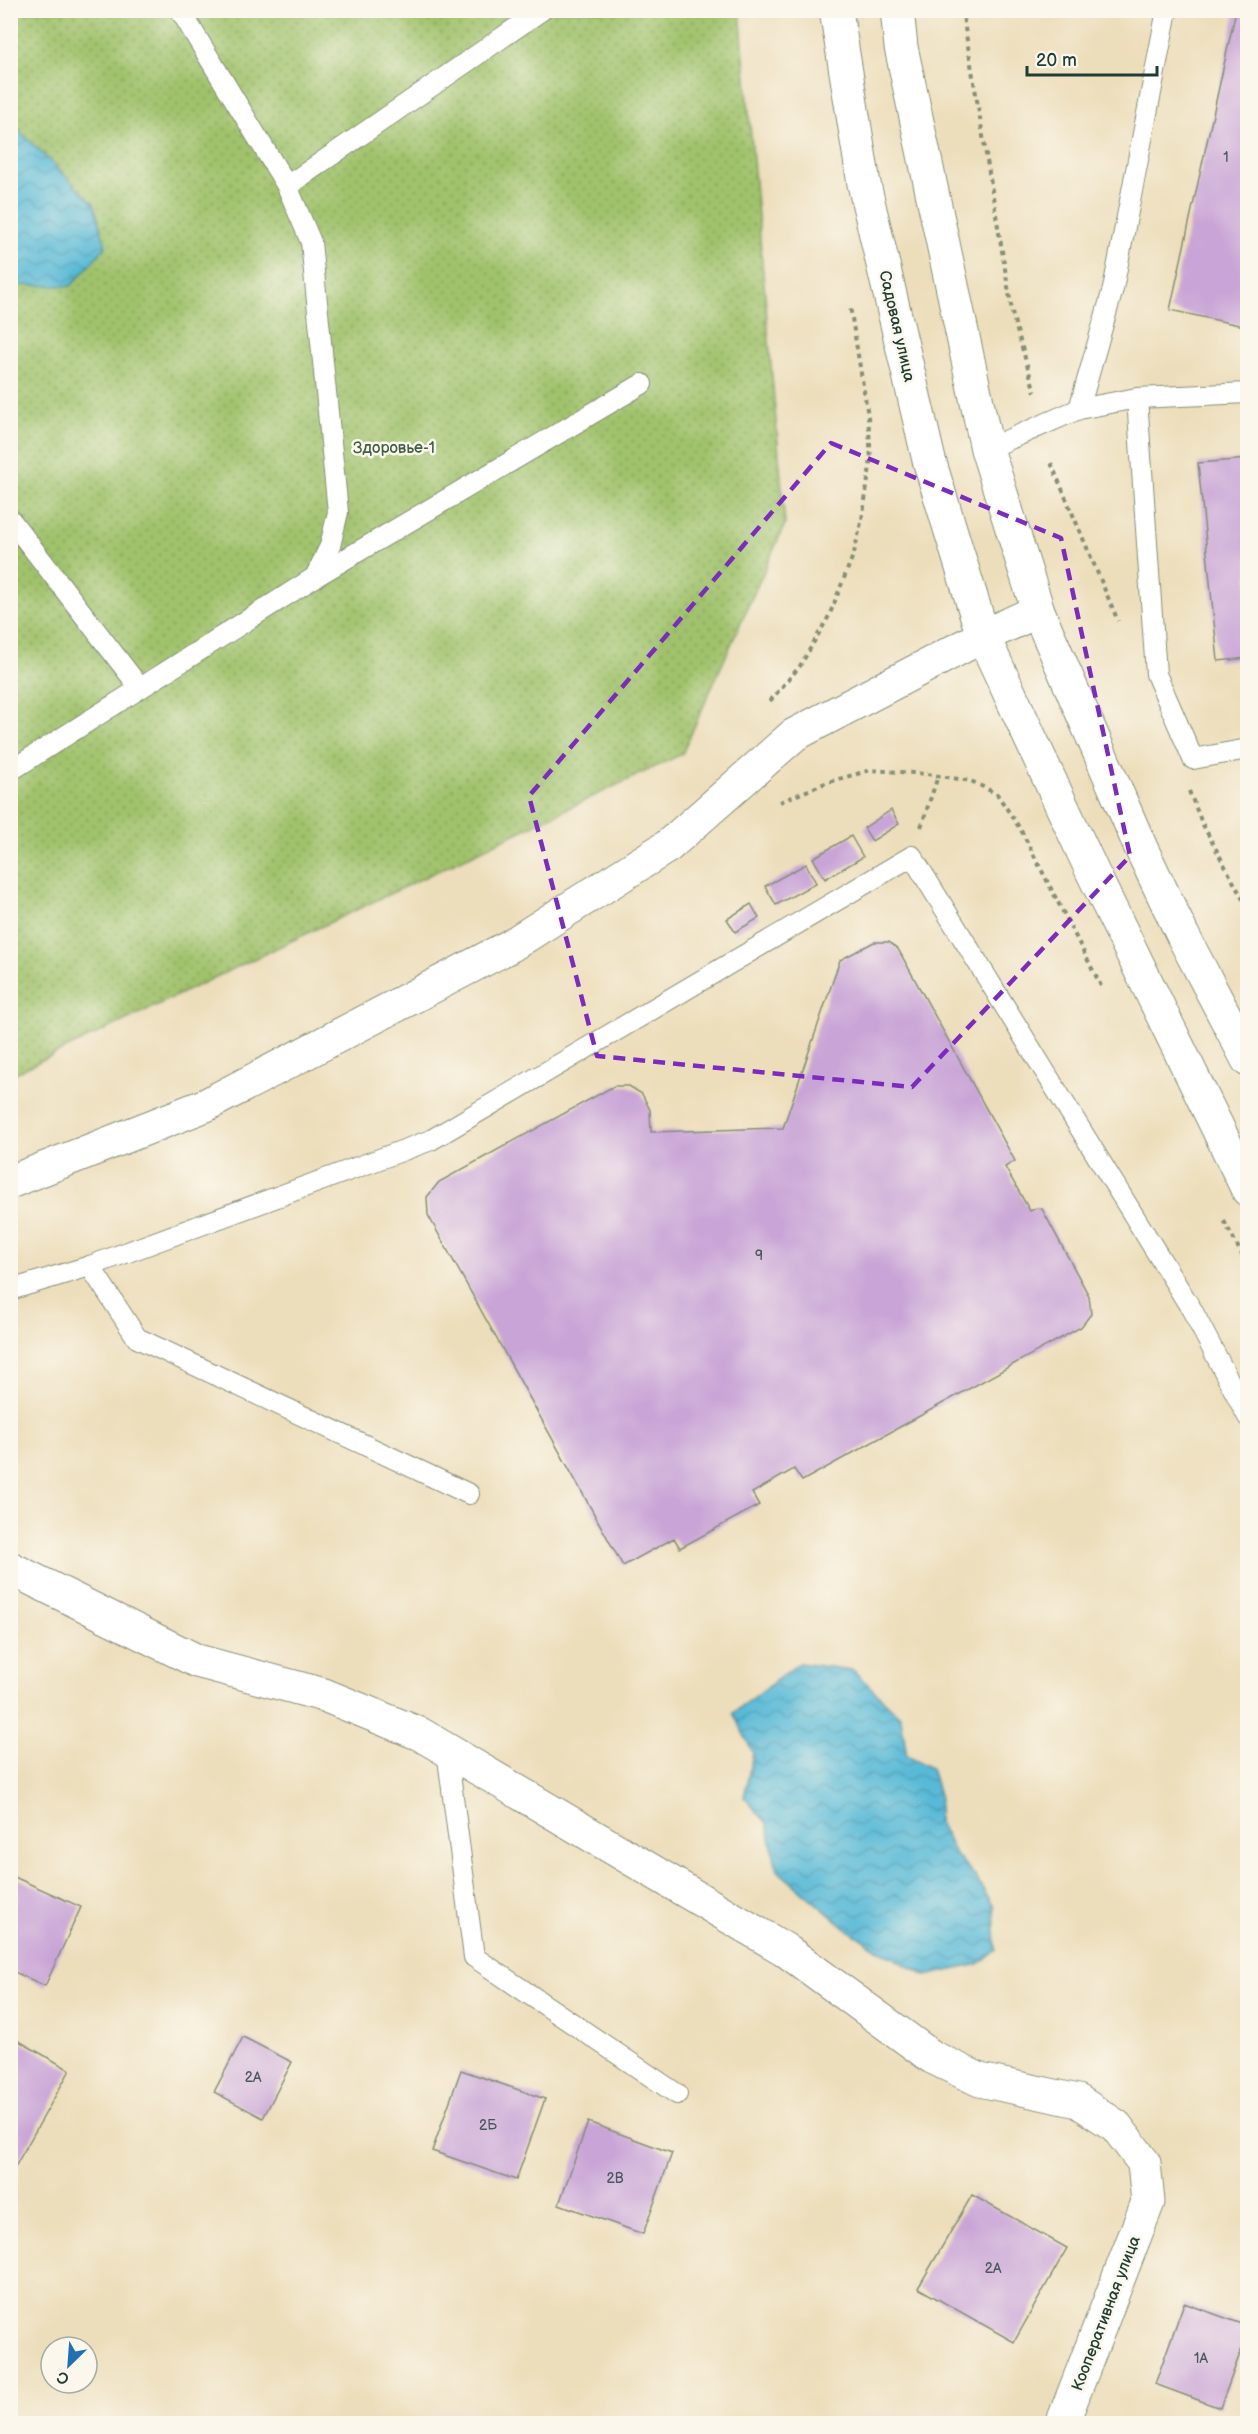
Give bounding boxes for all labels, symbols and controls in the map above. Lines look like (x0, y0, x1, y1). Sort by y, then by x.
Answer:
scale bar (1027, 39, 1158, 77)
text: 20 m (1036, 50, 1077, 71)
house number: 1 (1223, 149, 1229, 166)
street label: Садовая улица (874, 269, 919, 384)
park label: Здоровье-1 (353, 439, 435, 458)
house number: 9 (755, 1247, 763, 1264)
house number: 2А (245, 2069, 262, 2086)
house number: 2Б (479, 2117, 497, 2134)
house number: 2В (606, 2170, 624, 2187)
street label: Кооперативная улица (1068, 2233, 1145, 2394)
house number: 2А (985, 2260, 1002, 2277)
north arrow (39, 2335, 99, 2395)
house number: 1А (1194, 2350, 1208, 2367)
text: С (54, 2366, 72, 2388)

